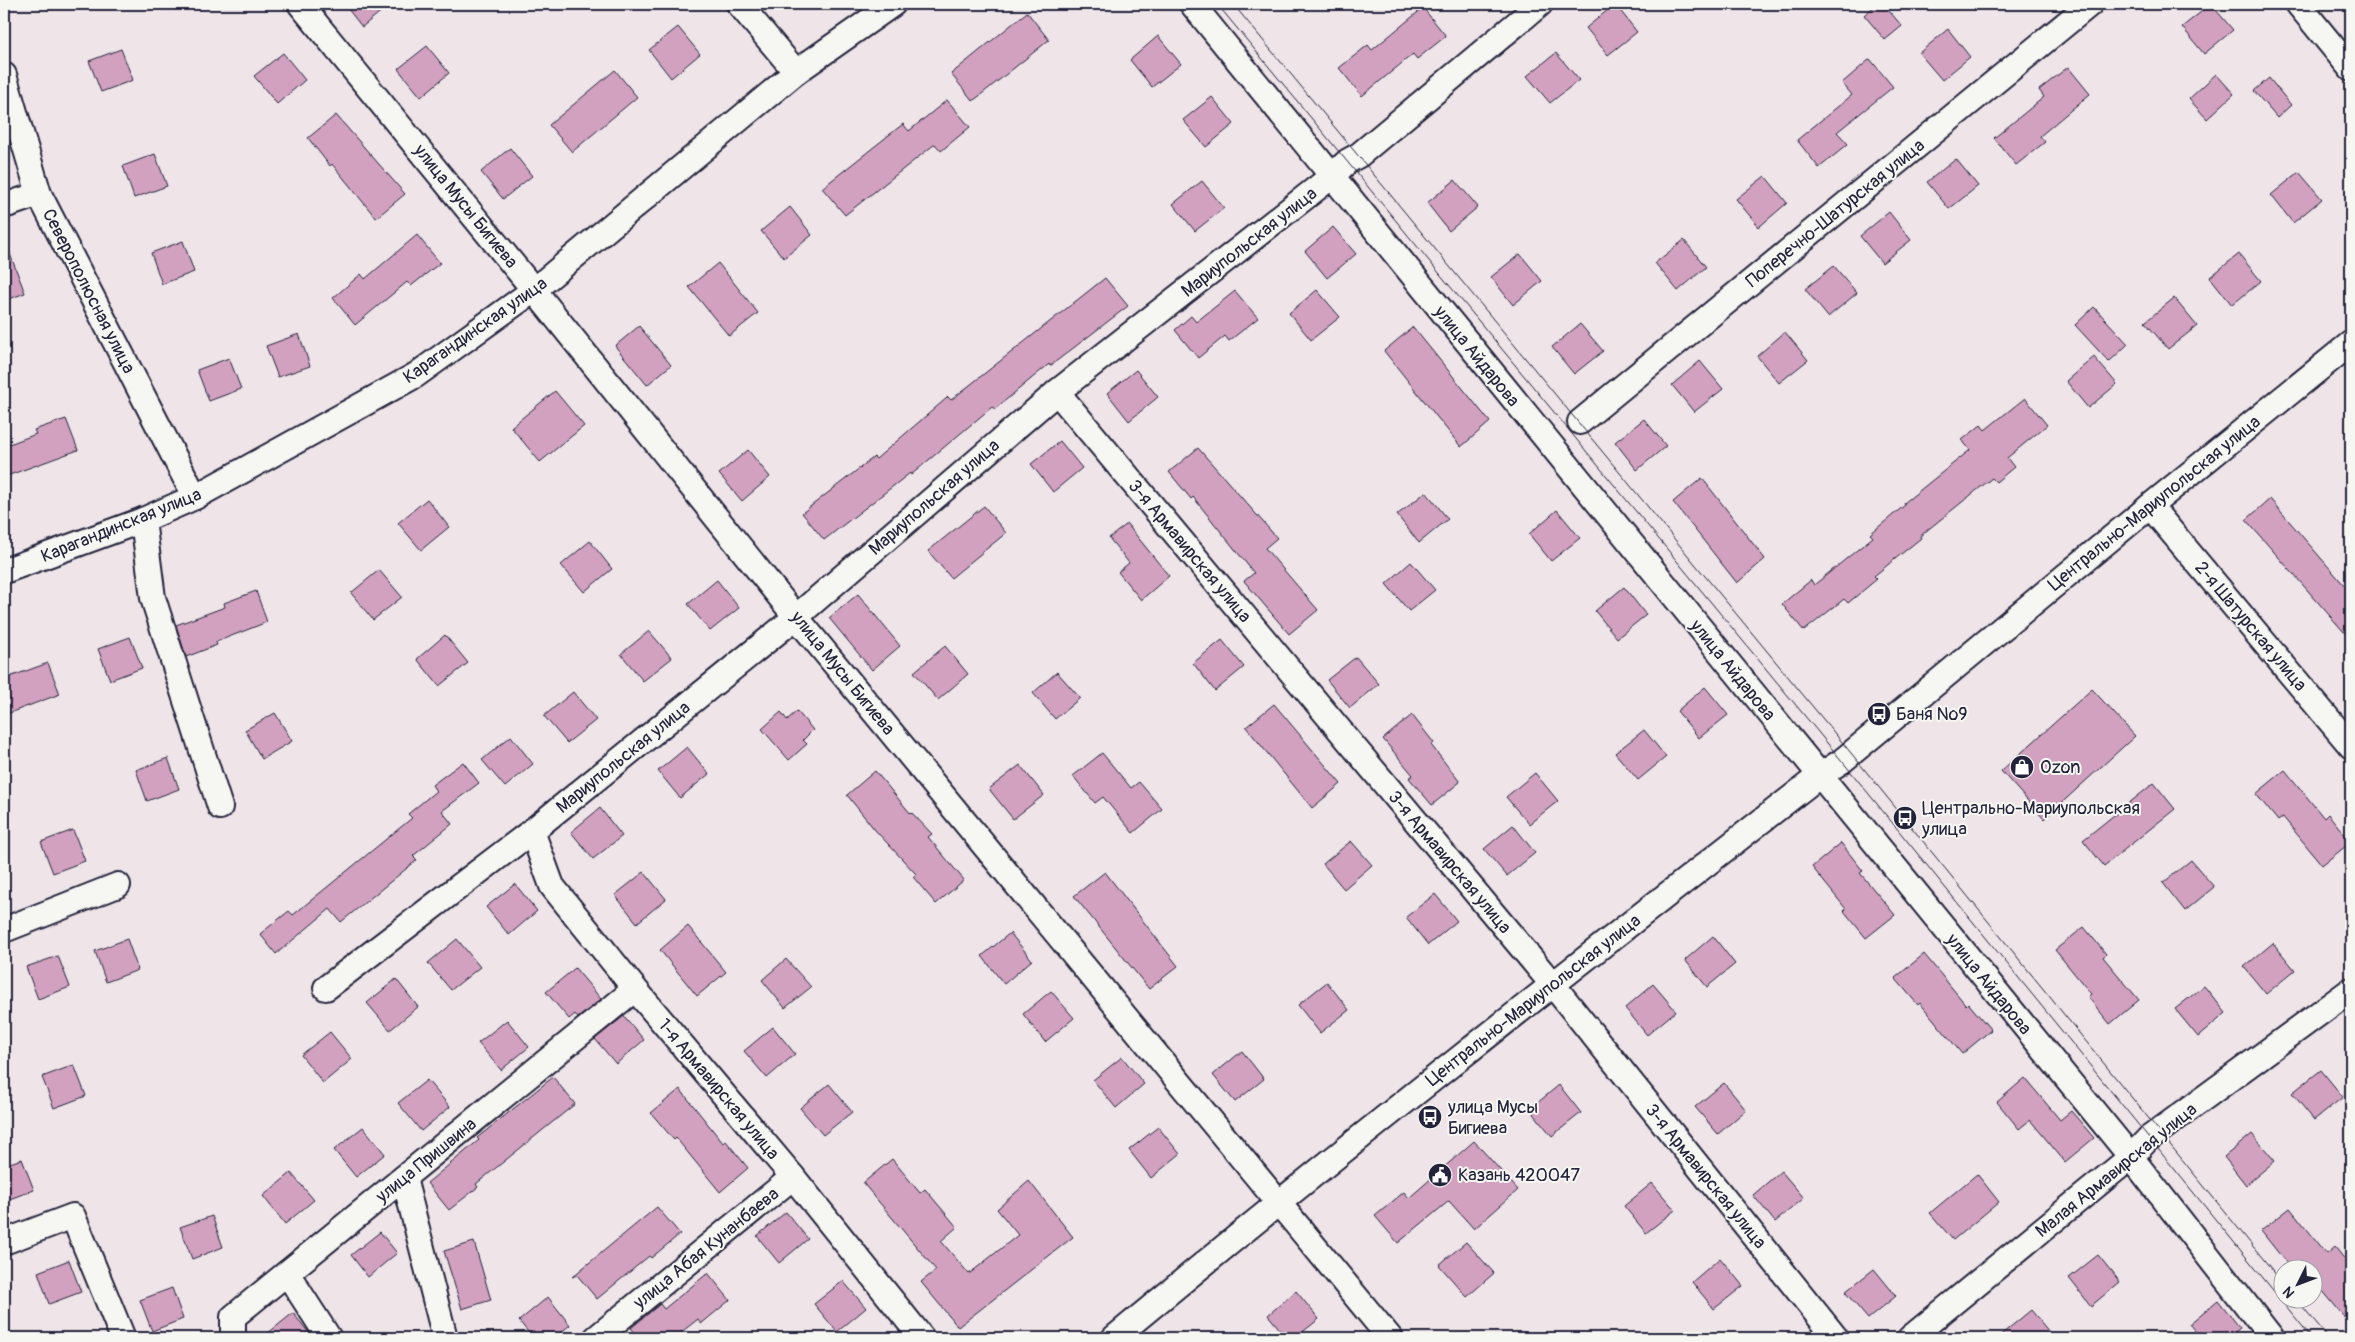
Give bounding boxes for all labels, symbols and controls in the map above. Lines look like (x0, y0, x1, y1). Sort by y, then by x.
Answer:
street label: Поперечно-Шатурская улица (1741, 134, 1929, 293)
street label: улица Мусы Бигиева (408, 139, 523, 273)
street label: Мариупольская улица (1177, 182, 1322, 303)
street label: Северополюсная улица (37, 205, 140, 377)
street label: Карагандинская улица (399, 272, 552, 389)
street label: улица Айдарова (1428, 300, 1524, 412)
street label: Центрально-Мариупольская улица (2043, 411, 2265, 596)
street label: Мариупольская улица (864, 434, 1005, 561)
street label: 3-я Армавирская улица (1123, 475, 1256, 628)
street label: Карагандинская улица (38, 483, 205, 568)
street label: 2-я Шатурская улица (2190, 557, 2312, 696)
street label: улица Мусы Бигиева (785, 606, 900, 740)
street label: улица Айдарова (1684, 614, 1780, 726)
street label: Мариупольская улица (552, 696, 695, 819)
bus stop icon: Баня №9 (1866, 701, 1892, 727)
place label: Баня №9 (1896, 703, 1968, 726)
shop icon: Ozon (2009, 754, 2035, 780)
place label: Ozon (2040, 756, 2080, 779)
street label: 3-я Армавирская улица (1383, 786, 1516, 939)
place label: Центрально-Мариупольская улица (1921, 797, 2140, 841)
bus stop icon: Центрально-Мариупольская улица (1892, 805, 1918, 831)
street label: Центрально-Мариупольская улица (1421, 909, 1645, 1092)
street label: улица Айдарова (1940, 928, 2036, 1040)
street label: 1-я Армавирская улица (653, 1014, 784, 1164)
place label: улица Мусы Бигиева (1447, 1096, 1538, 1140)
street label: Малая Армавирская улица (2031, 1098, 2202, 1243)
street label: 3-я Армавирская улица (1640, 1099, 1771, 1253)
bus stop icon: улица Мусы Бигиева (1417, 1104, 1443, 1130)
street label: улица Пришвина (371, 1113, 481, 1209)
public building icon: Казань 420047 (1427, 1162, 1453, 1188)
place label: Казань 420047 (1458, 1164, 1580, 1187)
street label: улица Абая Кунанбаева (628, 1183, 784, 1315)
north arrow (2272, 1260, 2322, 1310)
text: N (2279, 1283, 2298, 1302)

